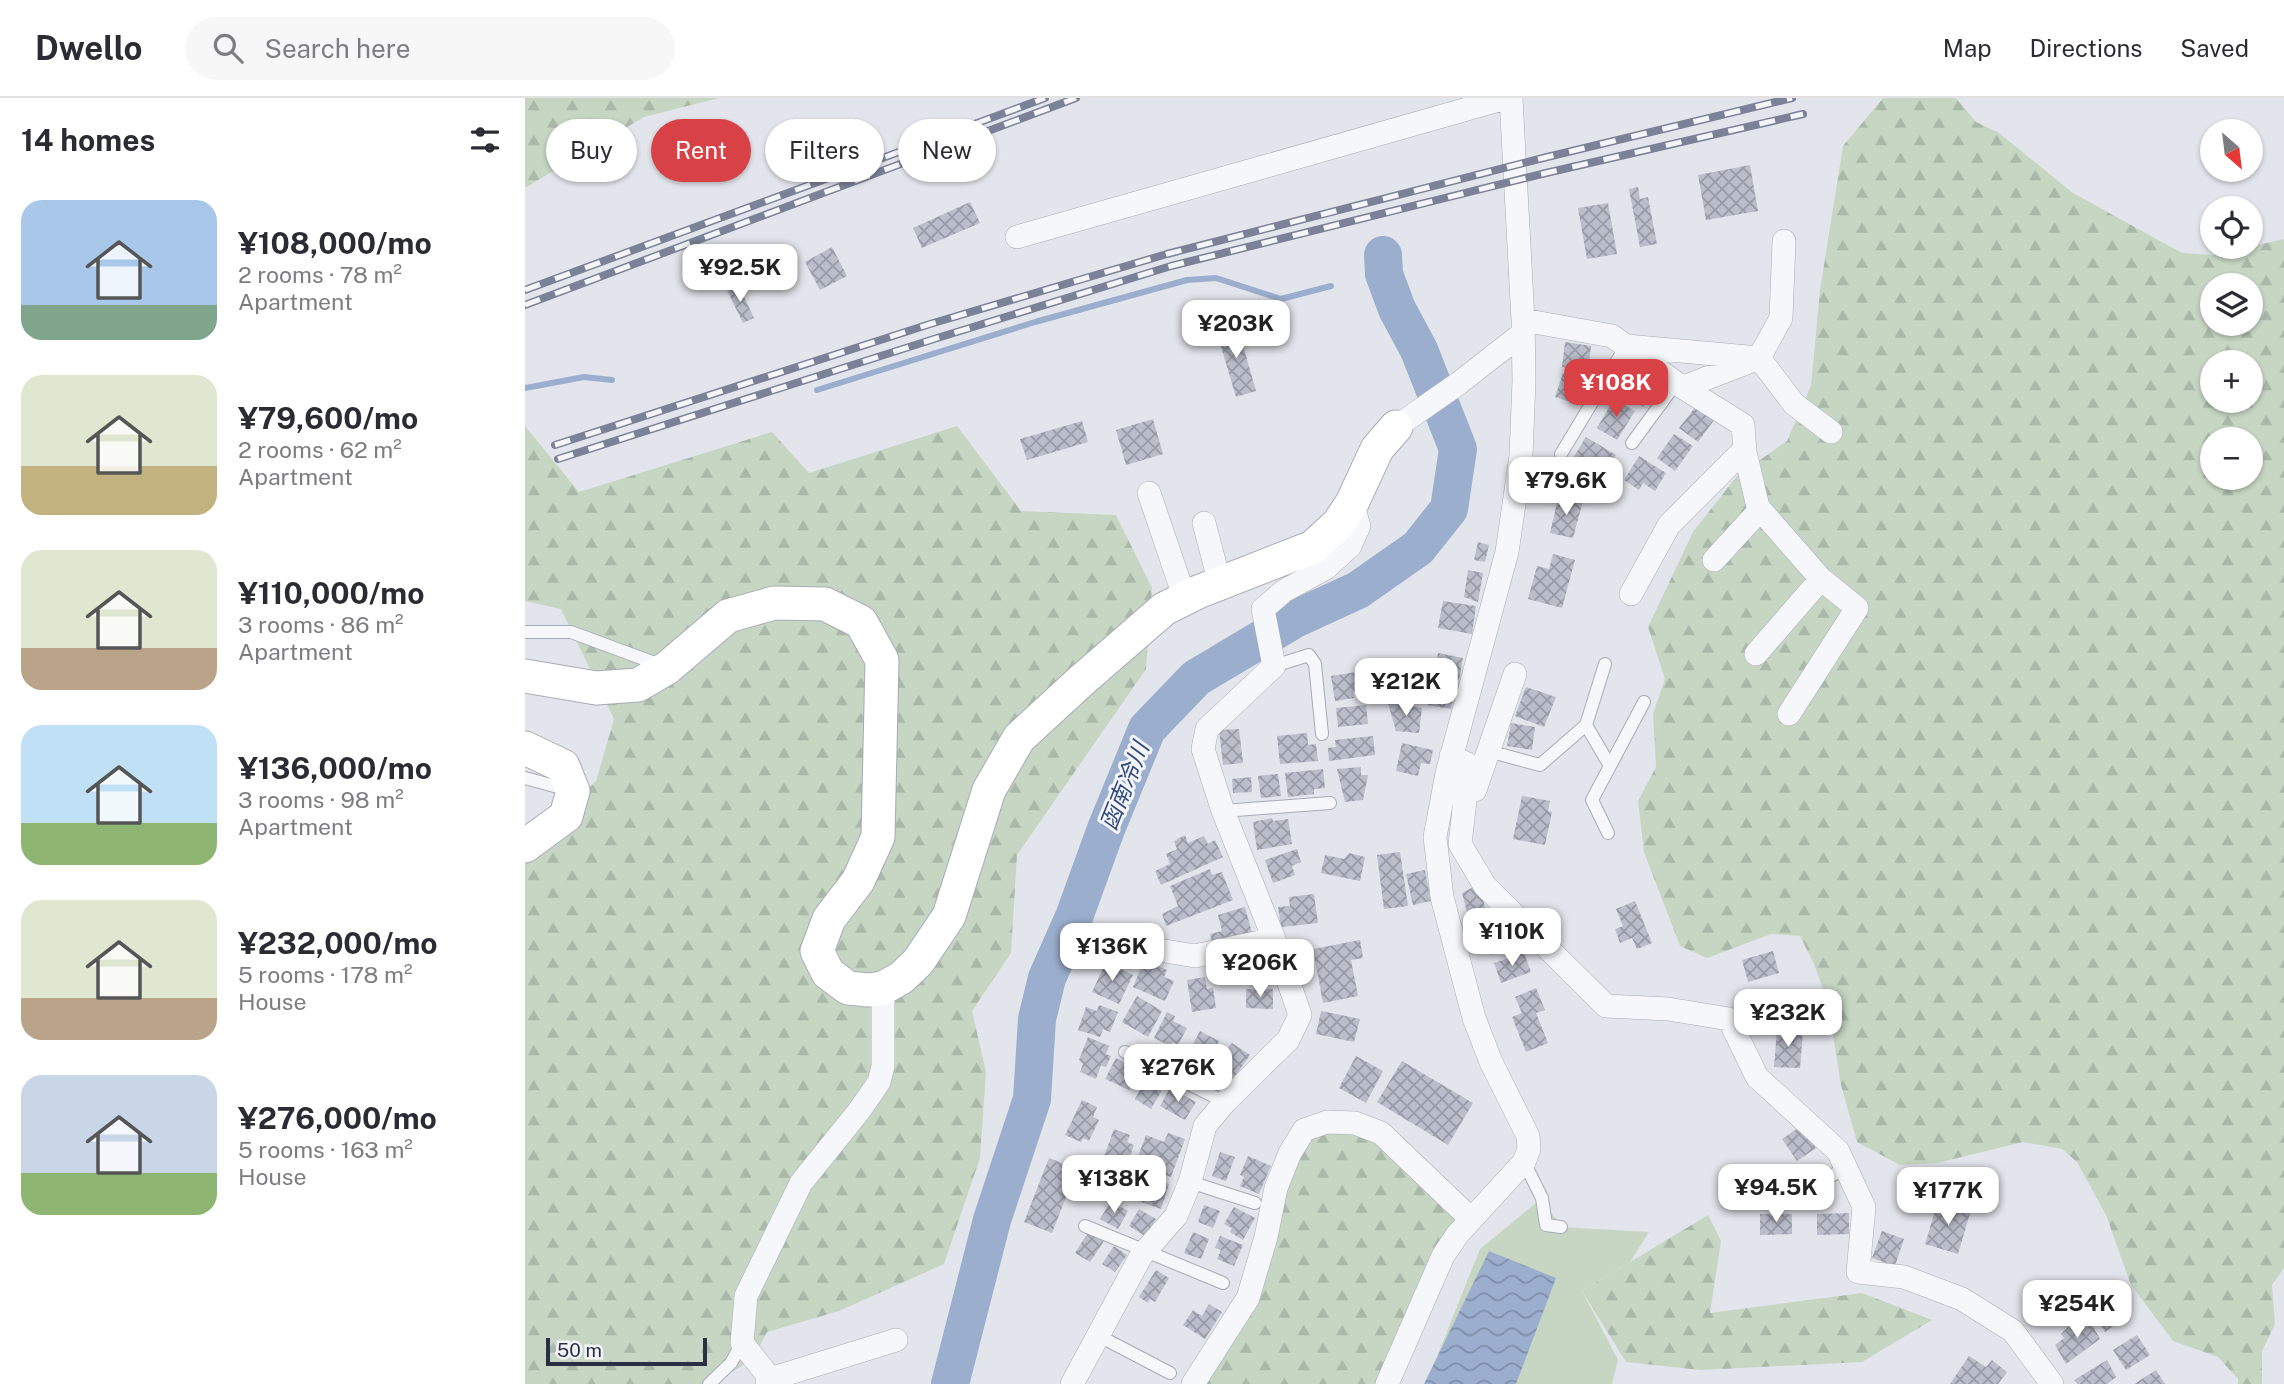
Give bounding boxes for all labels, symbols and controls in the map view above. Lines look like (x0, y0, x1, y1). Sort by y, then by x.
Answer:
search box (185, 17, 675, 80)
text: Dwello (35, 29, 143, 67)
icon: search (209, 29, 247, 67)
text: Search here (265, 33, 411, 64)
text: Map (1943, 34, 1992, 62)
text: Directions (2030, 34, 2142, 62)
text: Saved (2180, 34, 2249, 62)
chip: Buy (546, 119, 637, 182)
chip: Rent (651, 119, 751, 182)
chip: Filters (765, 119, 884, 182)
chip: New (898, 119, 996, 182)
north arrow (2200, 119, 2263, 182)
map controls (2200, 119, 2263, 490)
icon: filters (466, 121, 504, 159)
text: 14 homes (21, 122, 155, 158)
button: locate (2200, 196, 2263, 259)
text: ¥108,000/mo (238, 225, 432, 261)
icon: home (77, 228, 161, 312)
pin: ¥92.5K (683, 244, 797, 304)
text: ¥92.5K (698, 253, 782, 280)
text: 2 rooms · 78 m² (238, 261, 402, 288)
button: layers (2200, 273, 2263, 336)
text: Apartment (238, 288, 353, 315)
pin: ¥203K (1187, 300, 1285, 360)
text: ¥203K (1198, 309, 1274, 336)
button: + (2200, 350, 2263, 413)
pin: ¥108K (1567, 360, 1665, 419)
text: ¥108K (1580, 368, 1652, 395)
text: ¥79,600/mo (238, 400, 418, 436)
icon: home (77, 403, 161, 487)
button: − (2200, 427, 2263, 490)
text: 2 rooms · 62 m² (238, 436, 402, 463)
pin: ¥79.6K (1509, 458, 1623, 517)
text: Apartment (238, 463, 353, 490)
text: ¥79.6K (1525, 466, 1607, 493)
text: ¥110,000/mo (238, 575, 424, 611)
icon: home (77, 578, 161, 662)
text: 3 rooms · 86 m² (238, 611, 404, 638)
text: Apartment (238, 638, 353, 665)
pin: ¥212K (1357, 658, 1455, 718)
text: ¥212K (1371, 667, 1441, 694)
water label: 函南冷川 (1094, 736, 1155, 834)
text: ¥136,000/mo (238, 750, 432, 786)
icon: home (77, 753, 161, 837)
text: 3 rooms · 98 m² (238, 786, 404, 813)
text: Apartment (238, 813, 353, 840)
pin: ¥110K (1463, 908, 1561, 968)
text: ¥110K (1479, 917, 1545, 944)
pin: ¥136K (1063, 924, 1161, 983)
text: ¥232,000/mo (238, 925, 438, 961)
icon: home (77, 928, 161, 1012)
text: ¥136K (1076, 932, 1148, 959)
pin: ¥206K (1211, 940, 1309, 999)
text: ¥206K (1222, 948, 1298, 975)
text: 5 rooms · 178 m² (238, 961, 412, 988)
text: House (238, 988, 306, 1015)
pin: ¥232K (1739, 990, 1837, 1049)
text: ¥232K (1750, 998, 1826, 1025)
pin: ¥276K (1129, 1044, 1227, 1104)
text: ¥276K (1140, 1053, 1216, 1080)
text: ¥276,000/mo (238, 1100, 437, 1136)
icon: home (77, 1103, 161, 1187)
text: 5 rooms · 163 m² (238, 1136, 413, 1163)
pin: ¥138K (1065, 1156, 1163, 1215)
text: House (238, 1163, 306, 1190)
text: ¥138K (1078, 1164, 1150, 1191)
pin: ¥94.5K (1719, 1164, 1833, 1224)
pin: ¥177K (1899, 1168, 1997, 1227)
text: ¥94.5K (1734, 1173, 1818, 1200)
text: ¥177K (1913, 1176, 1983, 1203)
pin: ¥254K (2028, 1280, 2126, 1340)
text: ¥254K (2039, 1289, 2115, 1316)
scale bar (546, 1335, 707, 1367)
text: 50 m (557, 1339, 602, 1361)

